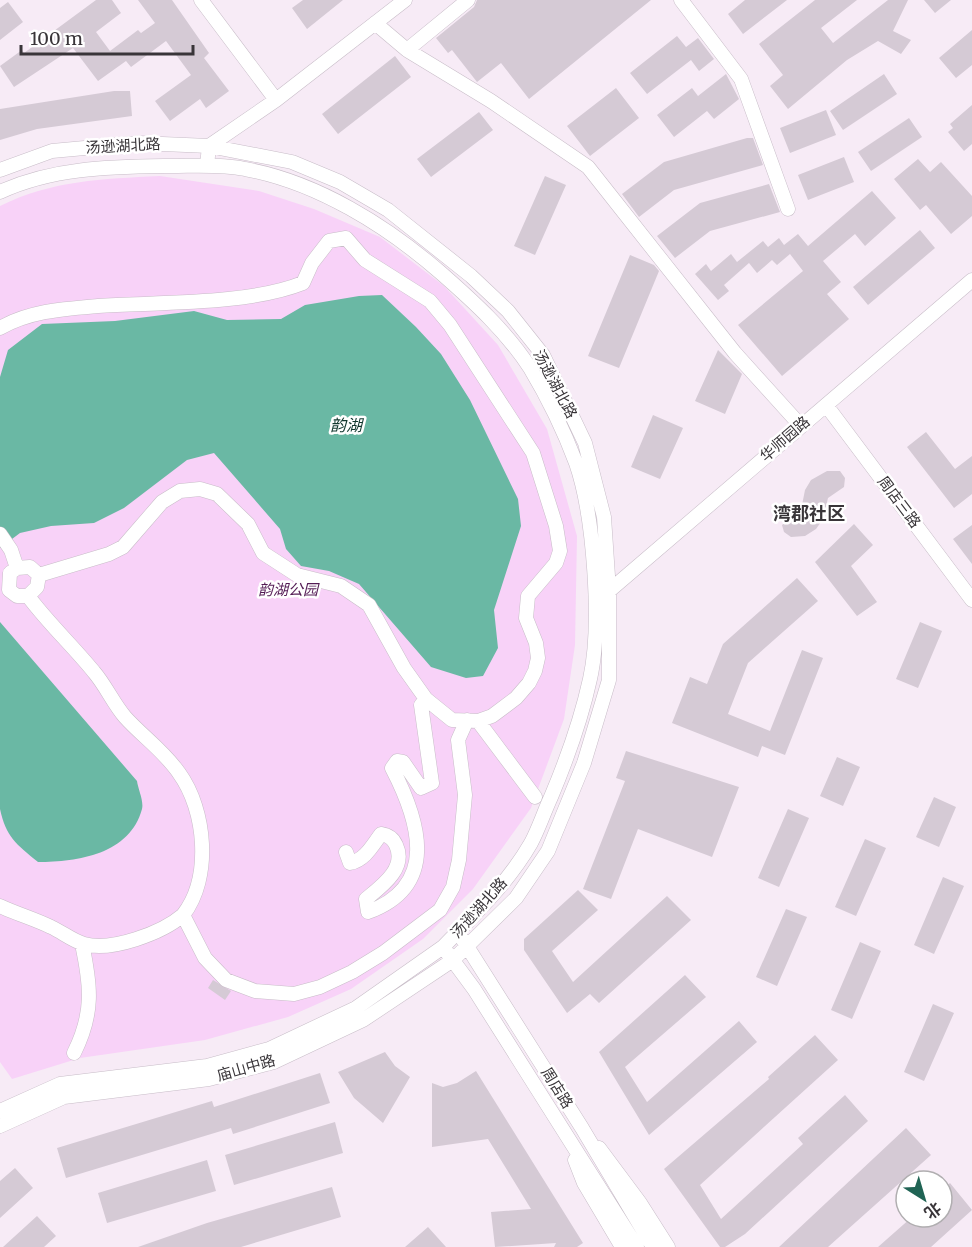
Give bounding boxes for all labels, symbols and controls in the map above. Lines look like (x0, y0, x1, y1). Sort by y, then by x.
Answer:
scale bar (21, 18, 194, 56)
text: 100 m (30, 27, 83, 50)
street label: 汤逊湖北路 (85, 134, 161, 157)
street label: 汤逊湖北路 (529, 346, 581, 421)
street label: 华师园路 (756, 412, 814, 465)
water label: 韵湖 (330, 415, 365, 435)
street label: 周店三路 (874, 472, 925, 531)
district label: 湾郡社区 (773, 502, 845, 525)
park label: 韵湖公园 (258, 580, 320, 599)
street label: 汤逊湖北路 (446, 873, 511, 942)
street label: 庙山中路 (214, 1050, 277, 1085)
street label: 周店路 (537, 1064, 577, 1112)
north arrow (894, 1169, 954, 1229)
text: 北 (921, 1198, 945, 1224)

